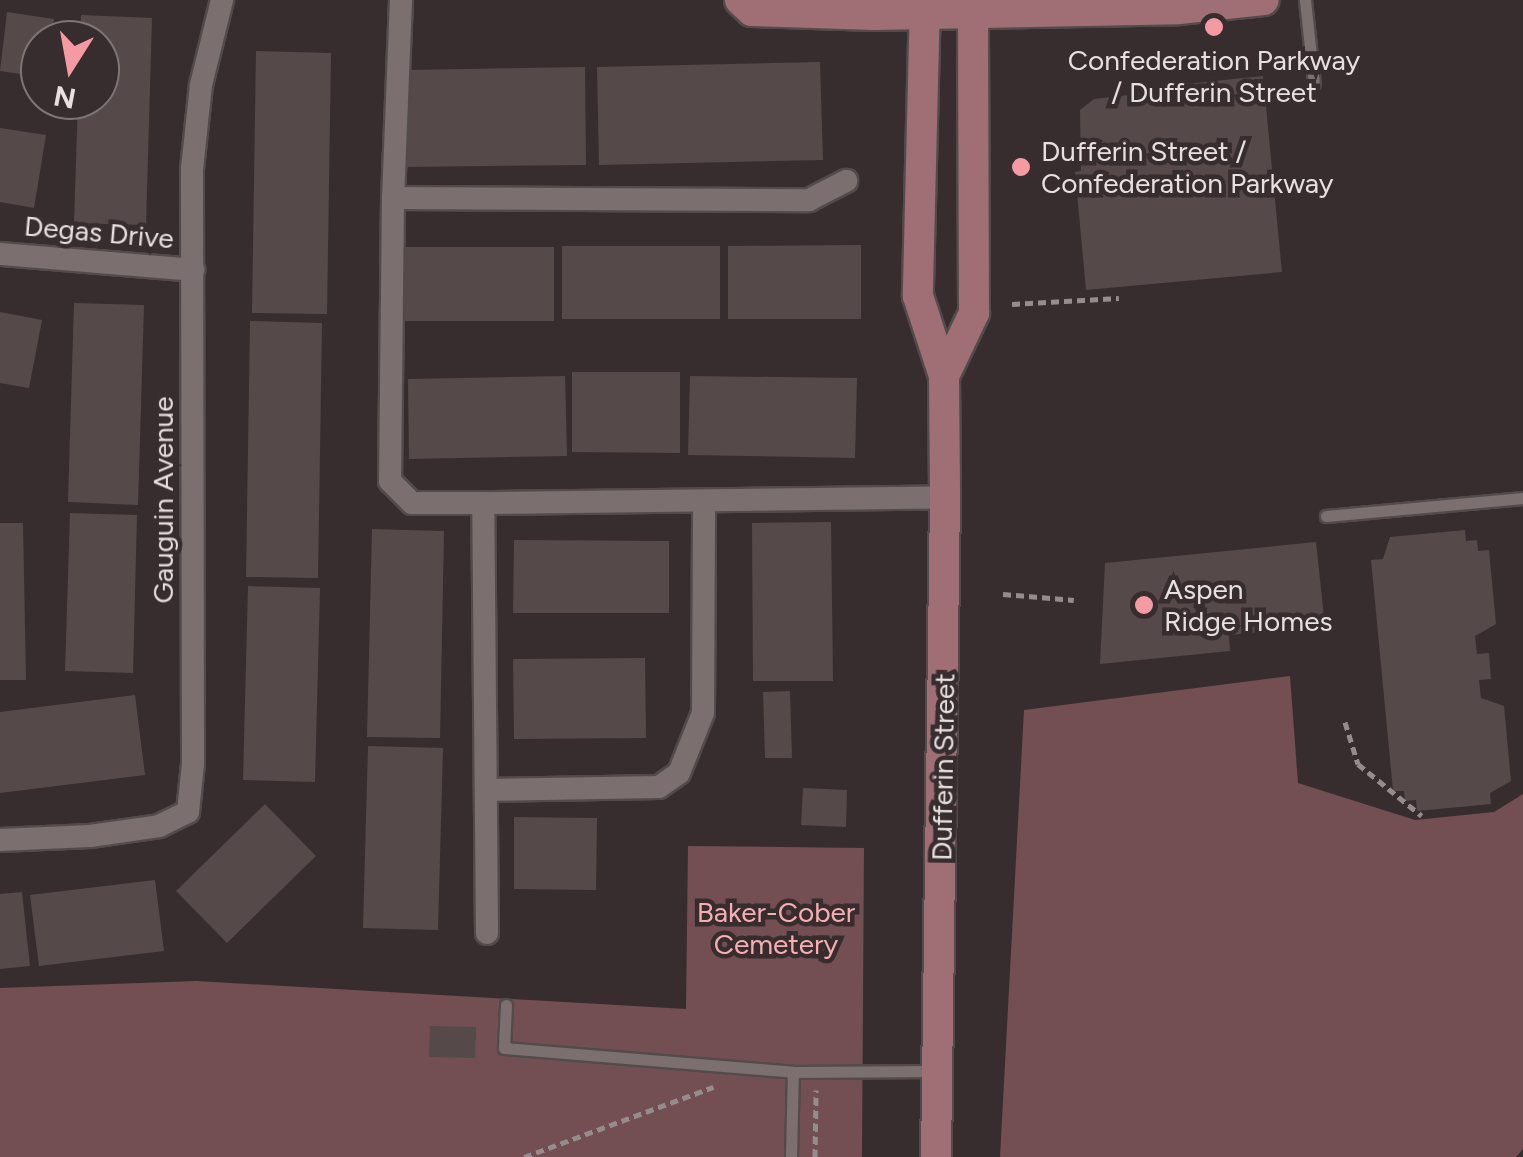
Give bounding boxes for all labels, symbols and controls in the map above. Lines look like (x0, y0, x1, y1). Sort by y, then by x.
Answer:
marker: Confederation Parkway / Dufferin Street (1203, 16, 1225, 38)
north arrow (20, 20, 120, 120)
place label: Confederation Parkway / Dufferin Street (1068, 43, 1360, 109)
text: N (51, 79, 79, 116)
place label: Dufferin Street / Confederation Parkway (1041, 134, 1334, 200)
marker: Dufferin Street / Confederation Parkway (1010, 156, 1032, 178)
street label: Degas Drive (23, 209, 175, 255)
street label: Gauguin Avenue (146, 397, 180, 603)
place label: Aspen Ridge Homes (1164, 572, 1333, 638)
marker: Aspen Ridge Homes (1133, 594, 1155, 616)
street label: Dufferin Street (925, 673, 961, 861)
park label: Baker-Cober Cemetery (697, 895, 855, 961)

